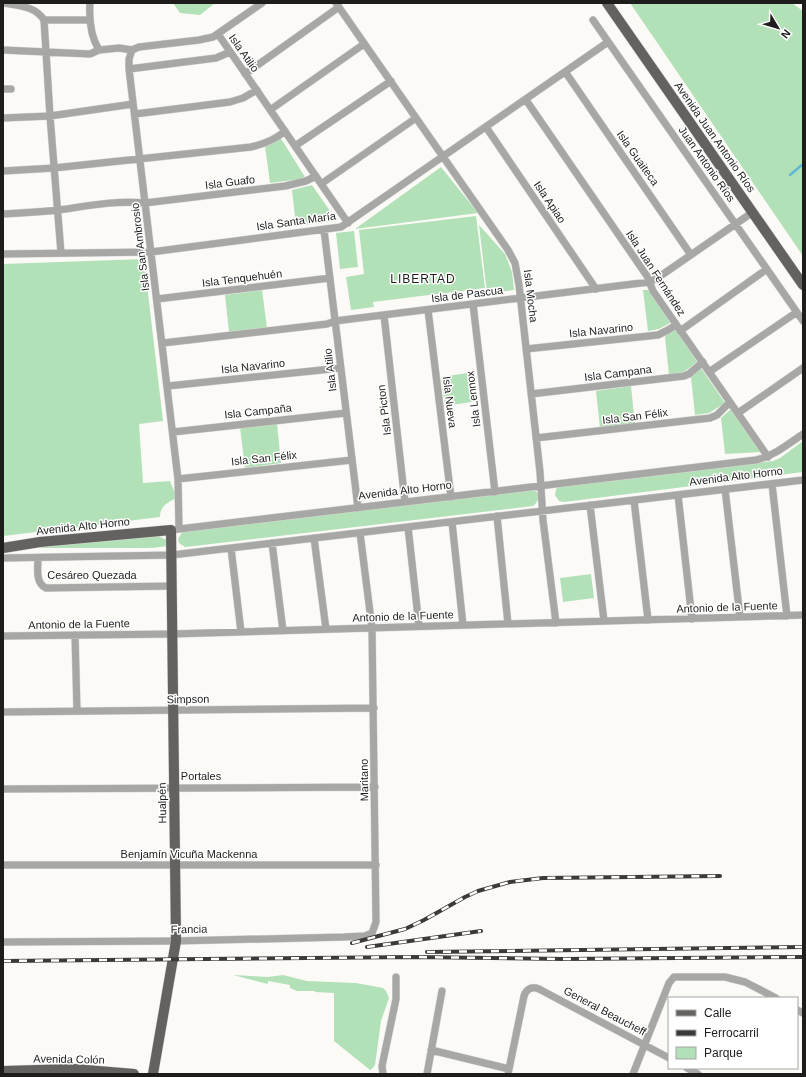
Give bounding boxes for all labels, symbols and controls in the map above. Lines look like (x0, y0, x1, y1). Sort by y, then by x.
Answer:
north arrow (758, 8, 798, 48)
text: N (779, 27, 793, 41)
street label: Isla Atilio (227, 32, 261, 74)
street label: Avenida Juan Antonio Ríos (672, 79, 758, 195)
street label: Juan Antonio Ríos (676, 123, 738, 205)
street label: Isla Guaiteca (615, 128, 662, 188)
street label: Isla Guafo (204, 173, 256, 191)
street label: Isla Apiao (532, 179, 568, 225)
street label: Isla San Ambrosio (129, 202, 151, 292)
street label: Isla Santa María (256, 209, 337, 233)
street label: Isla Juan Fernández (624, 228, 688, 318)
street label: Isla Tenquehuén (201, 267, 283, 289)
street label: Isla Mocha (522, 269, 540, 324)
district label: LIBERTAD (390, 272, 456, 286)
street label: Isla de Pascua (430, 284, 504, 304)
street label: Isla Navarino (568, 321, 634, 339)
street label: Isla Atilio (321, 348, 339, 392)
street label: Isla Navarino (220, 357, 286, 375)
street label: Isla Campana (584, 363, 653, 383)
street label: Isla Lennox (464, 370, 482, 428)
street label: Isla Nueva (441, 375, 459, 429)
street label: Isla Picton (375, 384, 393, 436)
street label: Isla Campaña (224, 401, 293, 421)
street label: Isla San Félix (601, 406, 669, 426)
street label: Isla San Félix (231, 449, 298, 467)
street label: Avenida Alto Horno (689, 464, 783, 488)
street label: Avenida Alto Horno (358, 478, 452, 502)
street label: Avenida Alto Horno (36, 515, 130, 537)
street label: Cesáreo Quezada (47, 569, 138, 581)
street label: Antonio de la Fuente (676, 599, 778, 615)
street label: Antonio de la Fuente (352, 608, 454, 624)
street label: Antonio de la Fuente (28, 617, 130, 631)
street label: Simpson (167, 693, 209, 705)
street label: Maritano (358, 759, 370, 801)
street label: Portales (181, 770, 222, 782)
street label: Hualpén (156, 782, 168, 824)
street label: Benjamín Vicuña Mackenna (121, 848, 258, 860)
street label: Francia (171, 923, 208, 935)
street label: General Beaucheff (562, 984, 649, 1038)
legend (668, 997, 798, 1069)
text: Calle (704, 1006, 732, 1020)
text: Ferrocarril (704, 1026, 759, 1040)
text: Parque (704, 1046, 743, 1060)
street label: Avenida Colón (33, 1052, 105, 1066)

